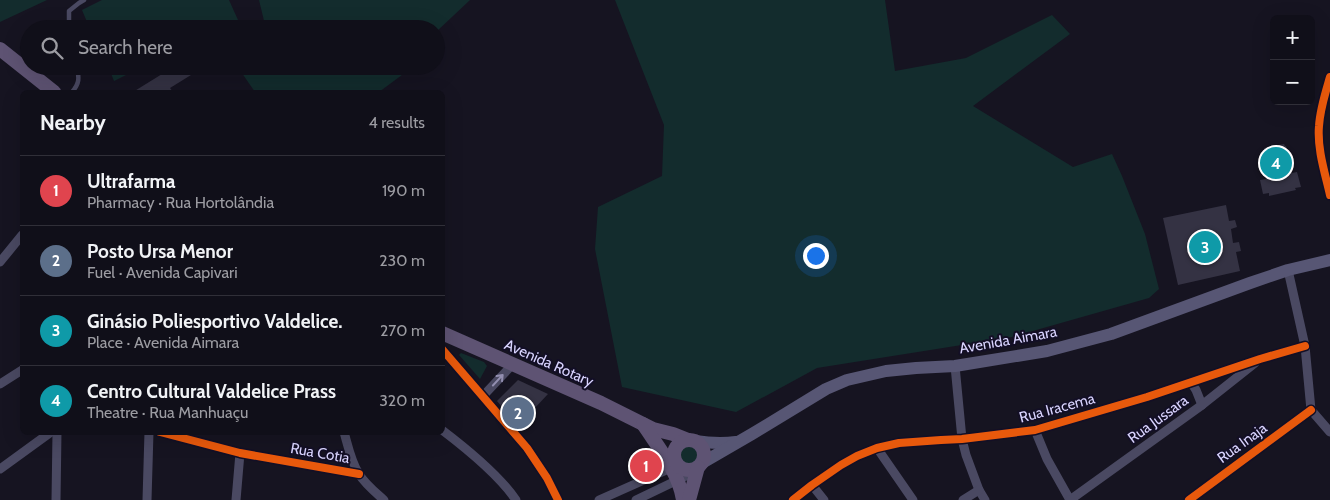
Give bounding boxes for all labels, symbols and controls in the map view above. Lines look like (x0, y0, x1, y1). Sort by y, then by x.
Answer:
map controls (1270, 15, 1315, 105)
button: + (1270, 15, 1315, 60)
search box (20, 20, 445, 75)
icon: search (38, 34, 66, 62)
text: Search here (78, 36, 172, 59)
button: − (1270, 60, 1315, 105)
text: Nearby (40, 110, 106, 135)
text: 4 results (368, 113, 425, 132)
pin: 4 (1260, 144, 1292, 182)
text: Ultrafarma (87, 170, 175, 193)
text: 1 (53, 181, 59, 200)
text: 190 m (382, 181, 425, 200)
text: Pharmacy · Rua Hortolândia (87, 193, 274, 212)
pin: 3 (1189, 228, 1221, 266)
text: Posto Ursa Menor (87, 240, 233, 263)
your location (803, 243, 829, 269)
text: 2 (52, 251, 60, 270)
text: 230 m (379, 251, 425, 270)
text: Fuel · Avenida Capivari (87, 263, 238, 282)
text: Ginásio Poliesportivo Valdelice. (87, 310, 343, 333)
text: 3 (52, 321, 60, 340)
text: 270 m (380, 321, 425, 340)
street label: Avenida Aimara (958, 322, 1059, 357)
text: Place · Avenida Aimara (87, 333, 239, 352)
street label: Avenida Rotary (502, 335, 597, 391)
one-way arrow (492, 374, 504, 387)
text: Centro Cultural Valdelice Prass (87, 380, 336, 403)
street label: Rua Iracema (1017, 389, 1098, 427)
text: 4 (51, 391, 61, 410)
text: 320 m (379, 391, 425, 410)
street label: Rua Jussara (1124, 391, 1192, 447)
pin: 2 (502, 394, 534, 432)
text: Theatre · Rua Manhuaçu (87, 403, 248, 422)
street label: Rua Inaja (1214, 419, 1271, 467)
street label: Rua Cotia (289, 439, 352, 467)
pin: 1 (630, 447, 662, 485)

